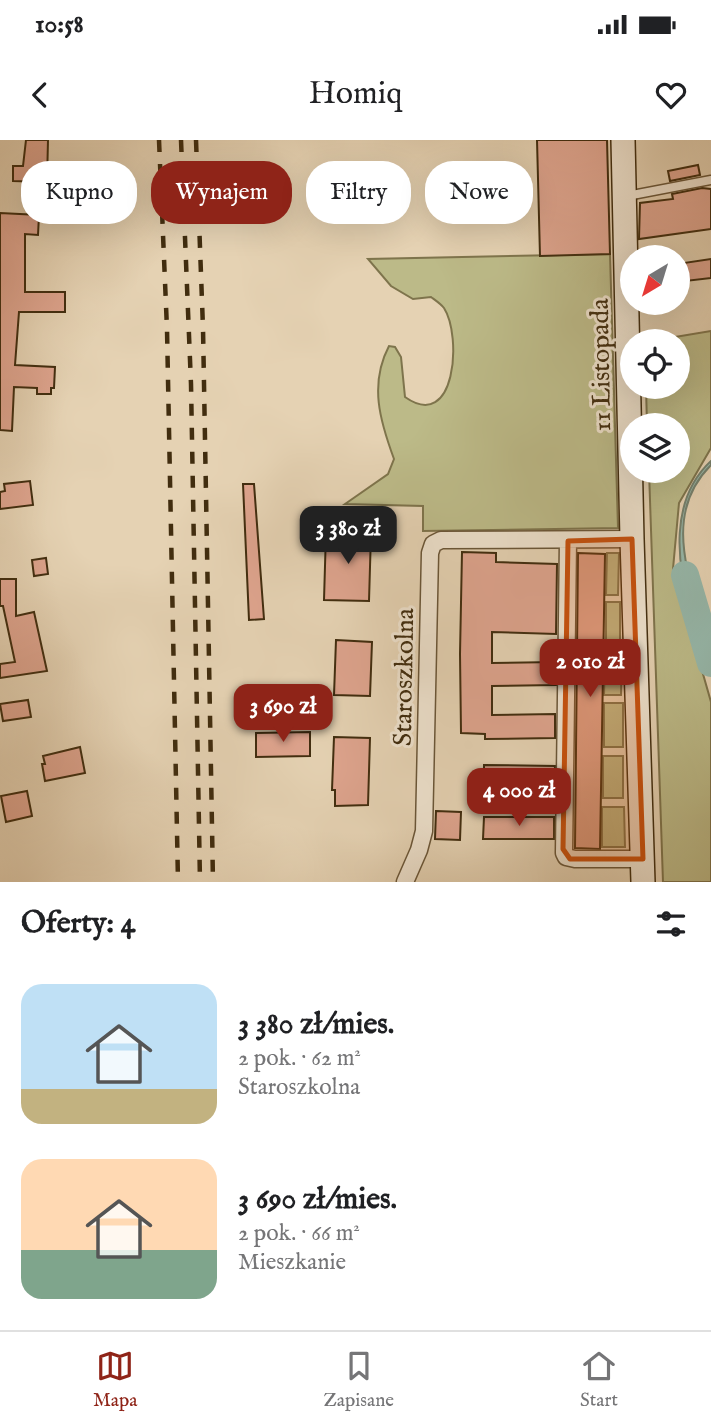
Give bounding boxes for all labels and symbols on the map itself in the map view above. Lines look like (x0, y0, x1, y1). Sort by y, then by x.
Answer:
north arrow (620, 245, 690, 315)
street label: 11 Listopada (584, 297, 619, 432)
pin: 3 380 zł (276, 506, 420, 566)
street label: Staroszkolna (387, 607, 422, 746)
pin: 2 010 zł (518, 640, 662, 699)
pin: 3 690 zł (211, 684, 355, 744)
pin: 4 000 zł (447, 768, 591, 828)

